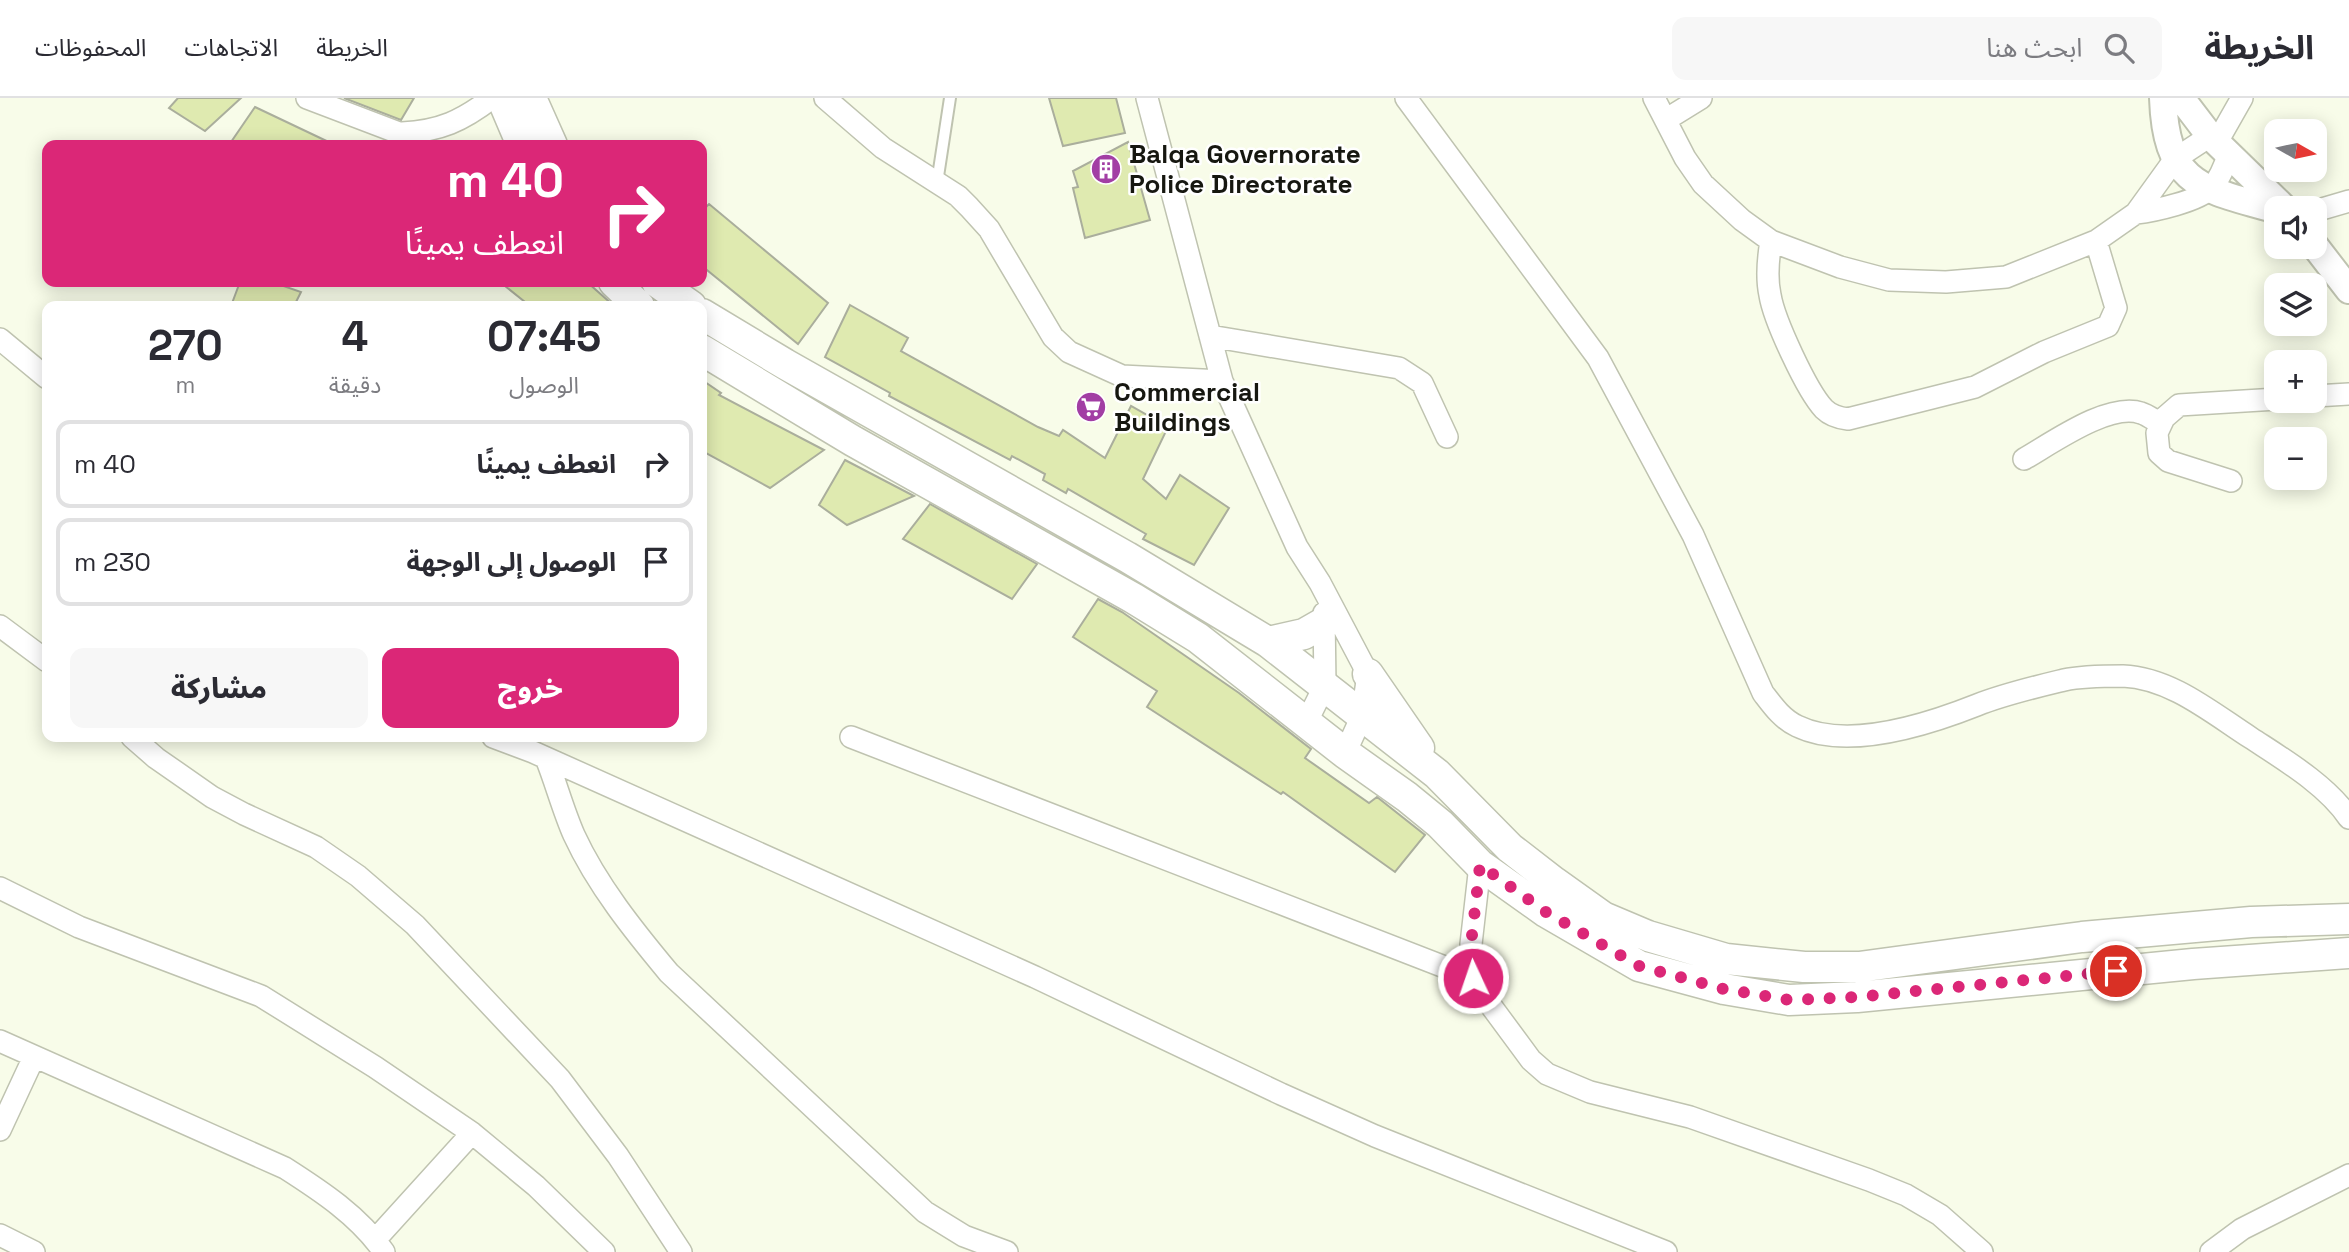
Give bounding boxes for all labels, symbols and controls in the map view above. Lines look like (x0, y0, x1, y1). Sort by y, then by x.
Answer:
search box (1672, 17, 2162, 80)
text: الخريطة (2204, 27, 2314, 69)
icon: search (2100, 29, 2138, 67)
text: ابحث هنا (1986, 31, 2082, 65)
text: المحفوظات (35, 32, 146, 63)
text: الاتجاهات (184, 32, 278, 63)
text: الخريطة (316, 32, 388, 63)
north arrow (2264, 119, 2328, 182)
map controls (2264, 119, 2327, 490)
place label: Balqa Governorate Police Directorate (1129, 137, 1361, 201)
text: 40 m (447, 149, 564, 211)
building icon: Balqa Governorate Police Directorate (1089, 152, 1123, 186)
icon: right (588, 168, 679, 259)
button: sound (2264, 196, 2327, 259)
text: انعطف يمينًا (405, 223, 564, 263)
button: layers (2264, 273, 2327, 336)
text: 4 (342, 310, 368, 363)
text: 07:45 (487, 310, 601, 363)
text: 270 (148, 319, 223, 372)
button: + (2264, 350, 2327, 413)
text: m (175, 370, 195, 400)
text: دقيقة (329, 370, 381, 400)
text: الوصول (509, 370, 579, 400)
place label: Commercial Buildings (1114, 375, 1260, 439)
supermarket icon: Commercial Buildings (1074, 390, 1108, 424)
button: − (2264, 427, 2327, 490)
icon: right (637, 445, 675, 483)
text: 40 m (74, 447, 136, 481)
text: انعطف يمينًا (476, 447, 616, 481)
icon: arrive (637, 543, 675, 581)
text: 230 m (74, 545, 151, 579)
text: الوصول إلى الوجهة (406, 545, 616, 579)
button: مشاركة (70, 648, 368, 728)
button: خروج (382, 648, 679, 728)
position arrow (1436, 941, 1510, 1015)
pin (2086, 941, 2146, 1001)
icon: arrive (2097, 952, 2135, 990)

